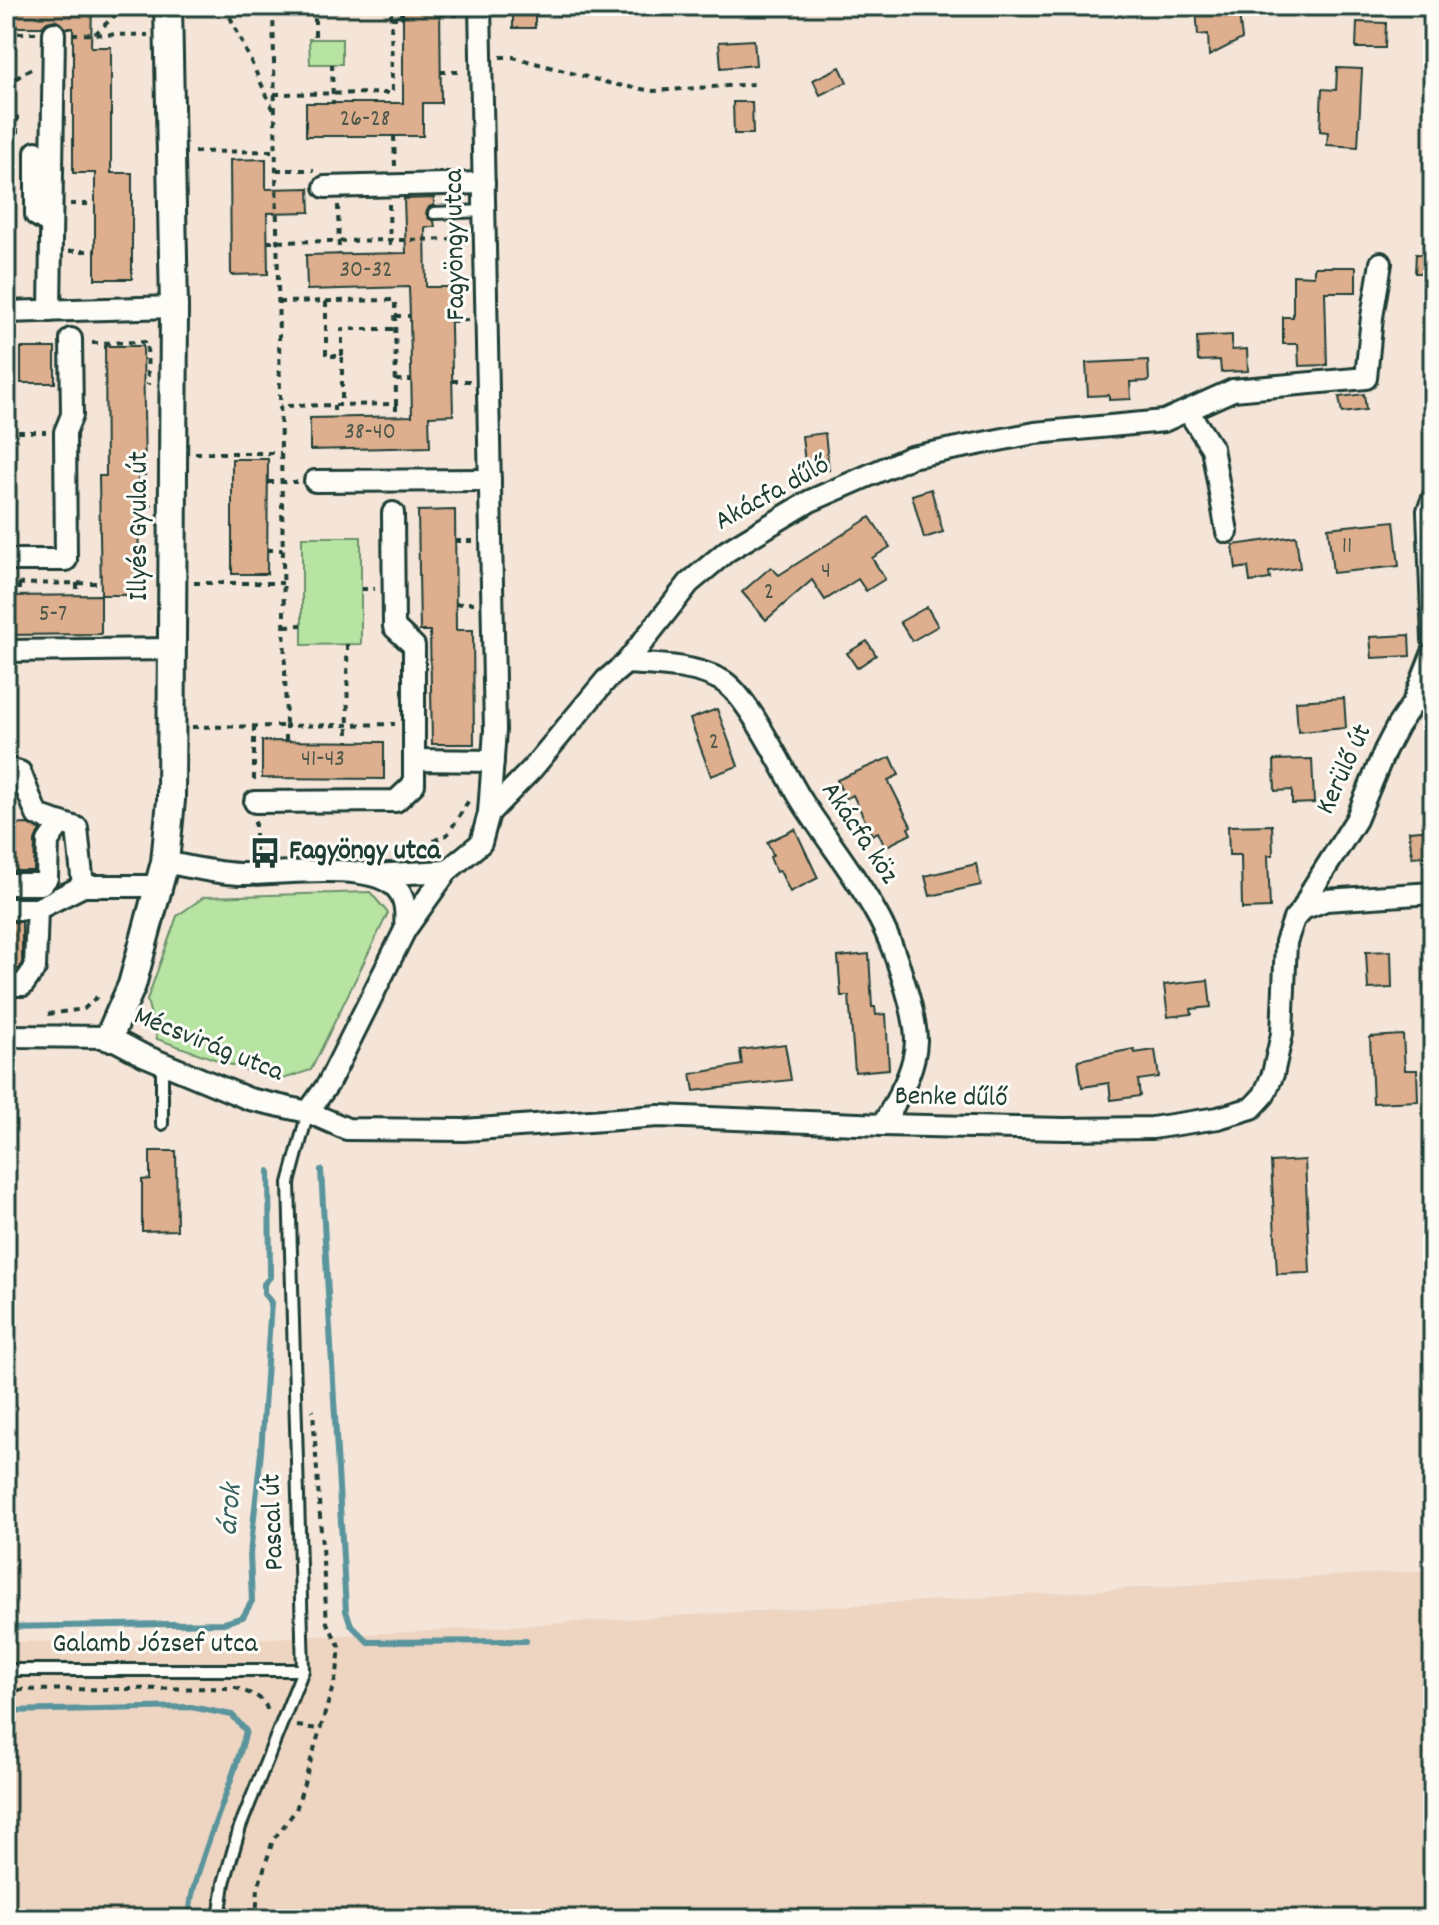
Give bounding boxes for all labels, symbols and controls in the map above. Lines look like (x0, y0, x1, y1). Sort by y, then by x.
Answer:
house number: 26-28 (340, 103, 390, 137)
street label: Fagyöngy utca (436, 168, 478, 321)
house number: 30-32 (339, 254, 393, 288)
house number: 38-40 (344, 416, 396, 450)
street label: Akácfa dűlő (708, 447, 838, 543)
street label: Illyés Gyula út (121, 451, 161, 601)
house number: 11 (1342, 530, 1352, 564)
house number: 4 (821, 555, 831, 589)
house number: 2 (764, 576, 774, 610)
house number: 5-7 (39, 598, 67, 632)
street label: Kerülő út (1308, 718, 1384, 822)
house number: 2 (709, 726, 719, 760)
house number: 41-43 (301, 743, 345, 777)
street label: Akácfa köz (809, 775, 907, 894)
place label: Fagyöngy utca (289, 833, 441, 873)
bus stop icon: Fagyöngy utca (248, 836, 282, 870)
street label: Mécsvirág utca (127, 998, 290, 1094)
street label: Benke dűlő (894, 1078, 1008, 1120)
street label: Pascal út (253, 1473, 297, 1571)
water label: árok (208, 1480, 256, 1538)
street label: Galamb József utca (52, 1626, 259, 1666)

